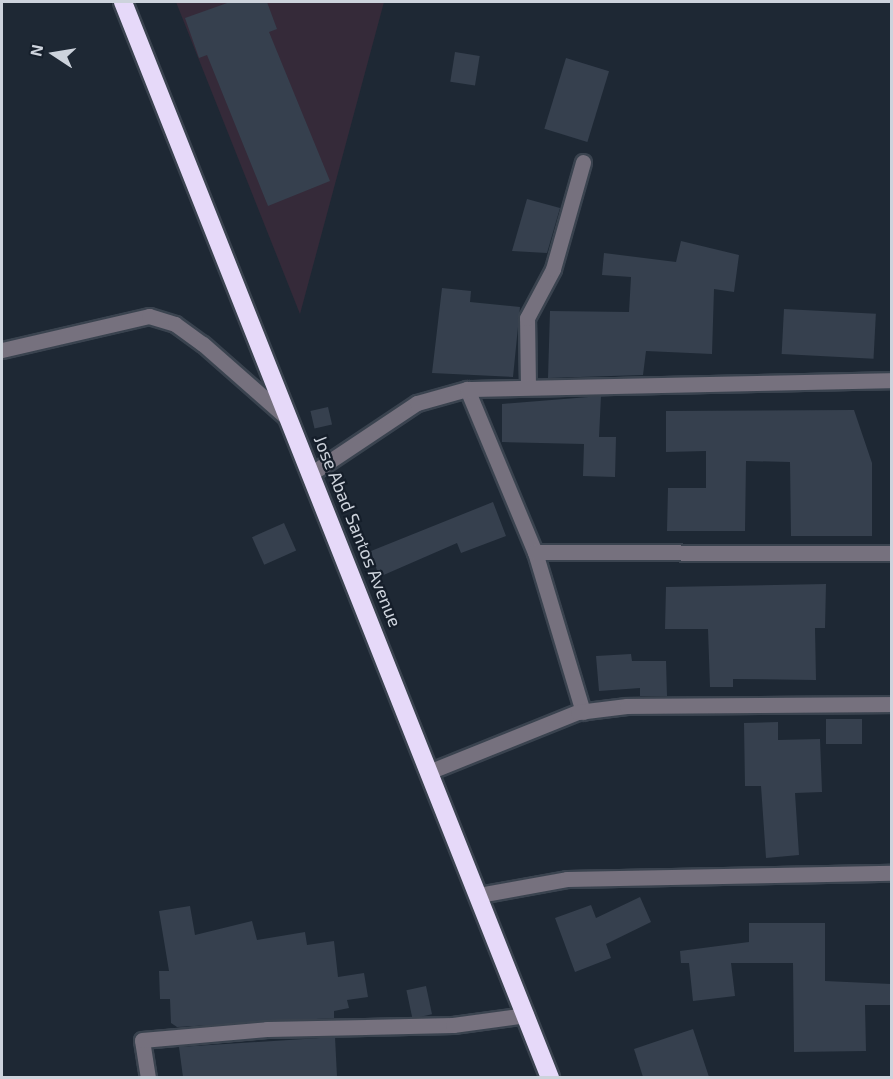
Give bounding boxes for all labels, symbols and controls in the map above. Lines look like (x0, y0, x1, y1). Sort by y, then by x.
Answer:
north arrow (24, 24, 84, 84)
text: N (25, 43, 46, 58)
street label: Jose Abad Santos Avenue (309, 432, 407, 630)

